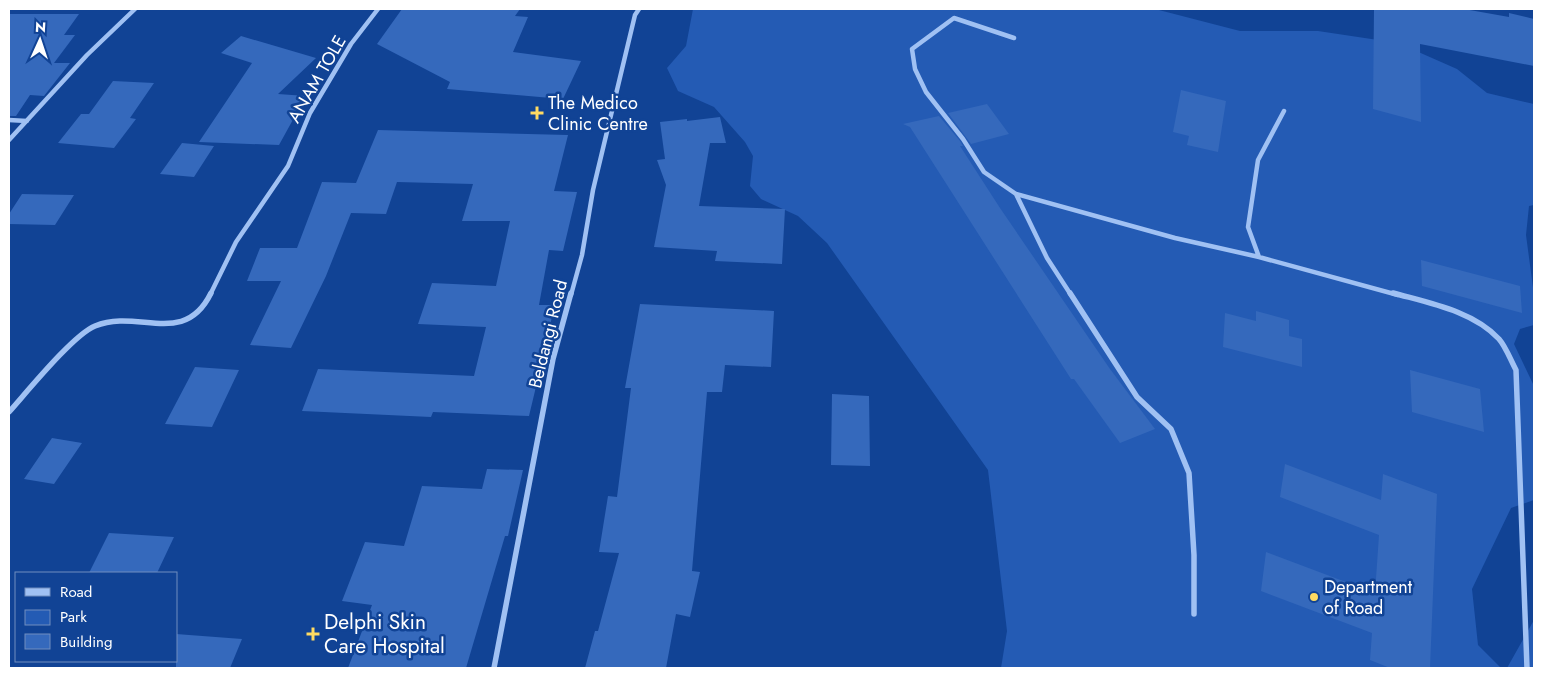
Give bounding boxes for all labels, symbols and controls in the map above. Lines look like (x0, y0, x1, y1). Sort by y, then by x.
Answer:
north arrow (15, 15, 65, 65)
text: N (35, 17, 47, 37)
street label: ANAM TOLE (281, 30, 353, 128)
place label: The Medico Clinic Centre (548, 90, 648, 137)
marker: The Medico Clinic Centre (530, 106, 544, 120)
street label: Beldangi Road (522, 277, 574, 391)
legend (15, 572, 178, 662)
place label: Department of Road (1324, 574, 1413, 621)
text: Road (60, 581, 92, 603)
marker: Department of Road (1308, 591, 1320, 603)
text: Park (60, 606, 87, 628)
place label: Delphi Skin Care Hospital (324, 607, 445, 661)
marker: Delphi Skin Care Hospital (306, 627, 320, 641)
text: Building (60, 631, 112, 653)

